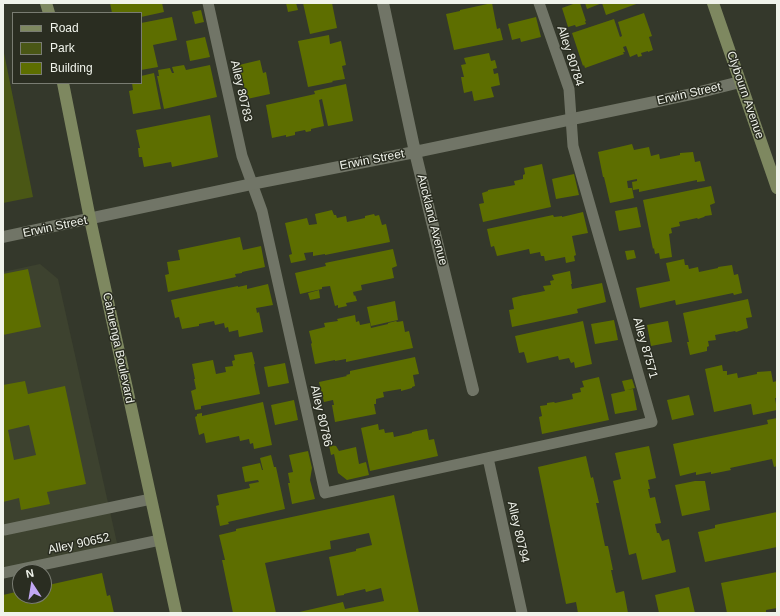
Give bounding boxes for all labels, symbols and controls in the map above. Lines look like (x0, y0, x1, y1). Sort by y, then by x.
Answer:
legend (12, 12, 142, 84)
text: Road (50, 21, 79, 35)
street label: Alley 80784 (553, 24, 587, 88)
text: Park (50, 41, 75, 55)
street label: Clybourn Avenue (723, 49, 767, 141)
street label: Alley 80783 (227, 59, 255, 123)
text: Building (50, 61, 93, 75)
street label: Erwin Street (656, 80, 722, 108)
street label: Erwin Street (339, 147, 405, 173)
street label: Auckland Avenue (414, 173, 450, 267)
street label: Erwin Street (22, 213, 88, 241)
street label: Cahuenga Boulevard (99, 291, 137, 405)
street label: Alley 87571 (629, 316, 661, 380)
street label: Alley 80786 (307, 384, 335, 448)
street label: Alley 80794 (504, 500, 532, 564)
street label: Alley 90652 (47, 530, 111, 558)
north arrow (12, 564, 52, 604)
text: N (25, 567, 35, 580)

